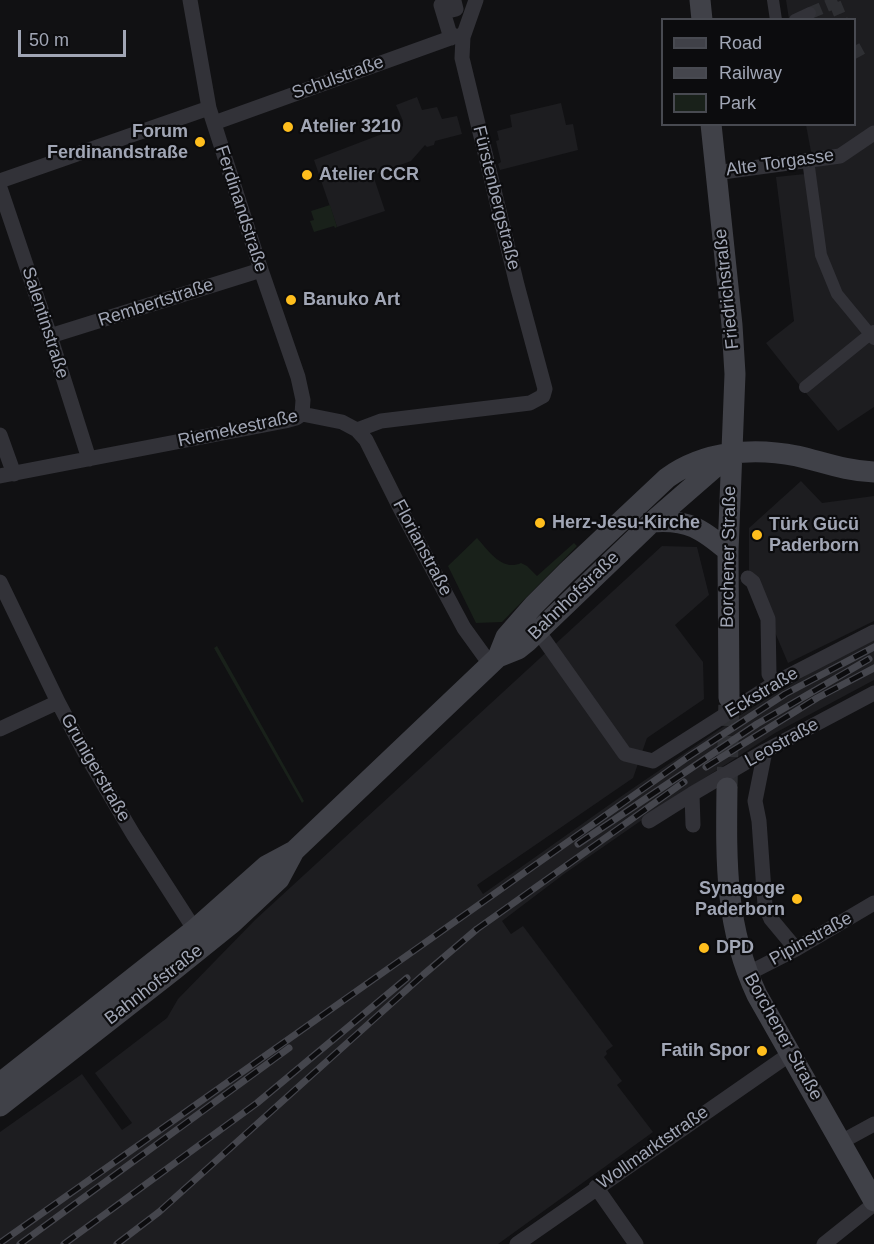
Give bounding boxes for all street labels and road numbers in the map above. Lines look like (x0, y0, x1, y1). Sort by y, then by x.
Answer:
street label: Schulstraße (289, 51, 387, 105)
street label: Fürstenbergstraße (468, 124, 524, 272)
street label: Ferdinandstraße (210, 143, 272, 275)
street label: Alte Torgasse (725, 145, 835, 181)
street label: Friedrichstraße (710, 228, 744, 350)
street label: Salentinstraße (17, 264, 73, 382)
street label: Rembertstraße (96, 274, 216, 332)
street label: Riemekestraße (176, 406, 300, 452)
street label: Borchener Straße (717, 486, 741, 628)
street label: Florianstraße (388, 496, 456, 600)
street label: Bahnhofstraße (524, 547, 624, 645)
street label: Eckstraße (722, 663, 802, 723)
street label: Grunigerstraße (55, 710, 135, 826)
street label: Leostraße (741, 714, 823, 772)
street label: Pipinstraße (766, 907, 856, 971)
street label: Bahnhofstraße (101, 940, 207, 1030)
street label: Borchener Straße (739, 970, 827, 1104)
street label: Wollmarktstraße (593, 1102, 713, 1194)

